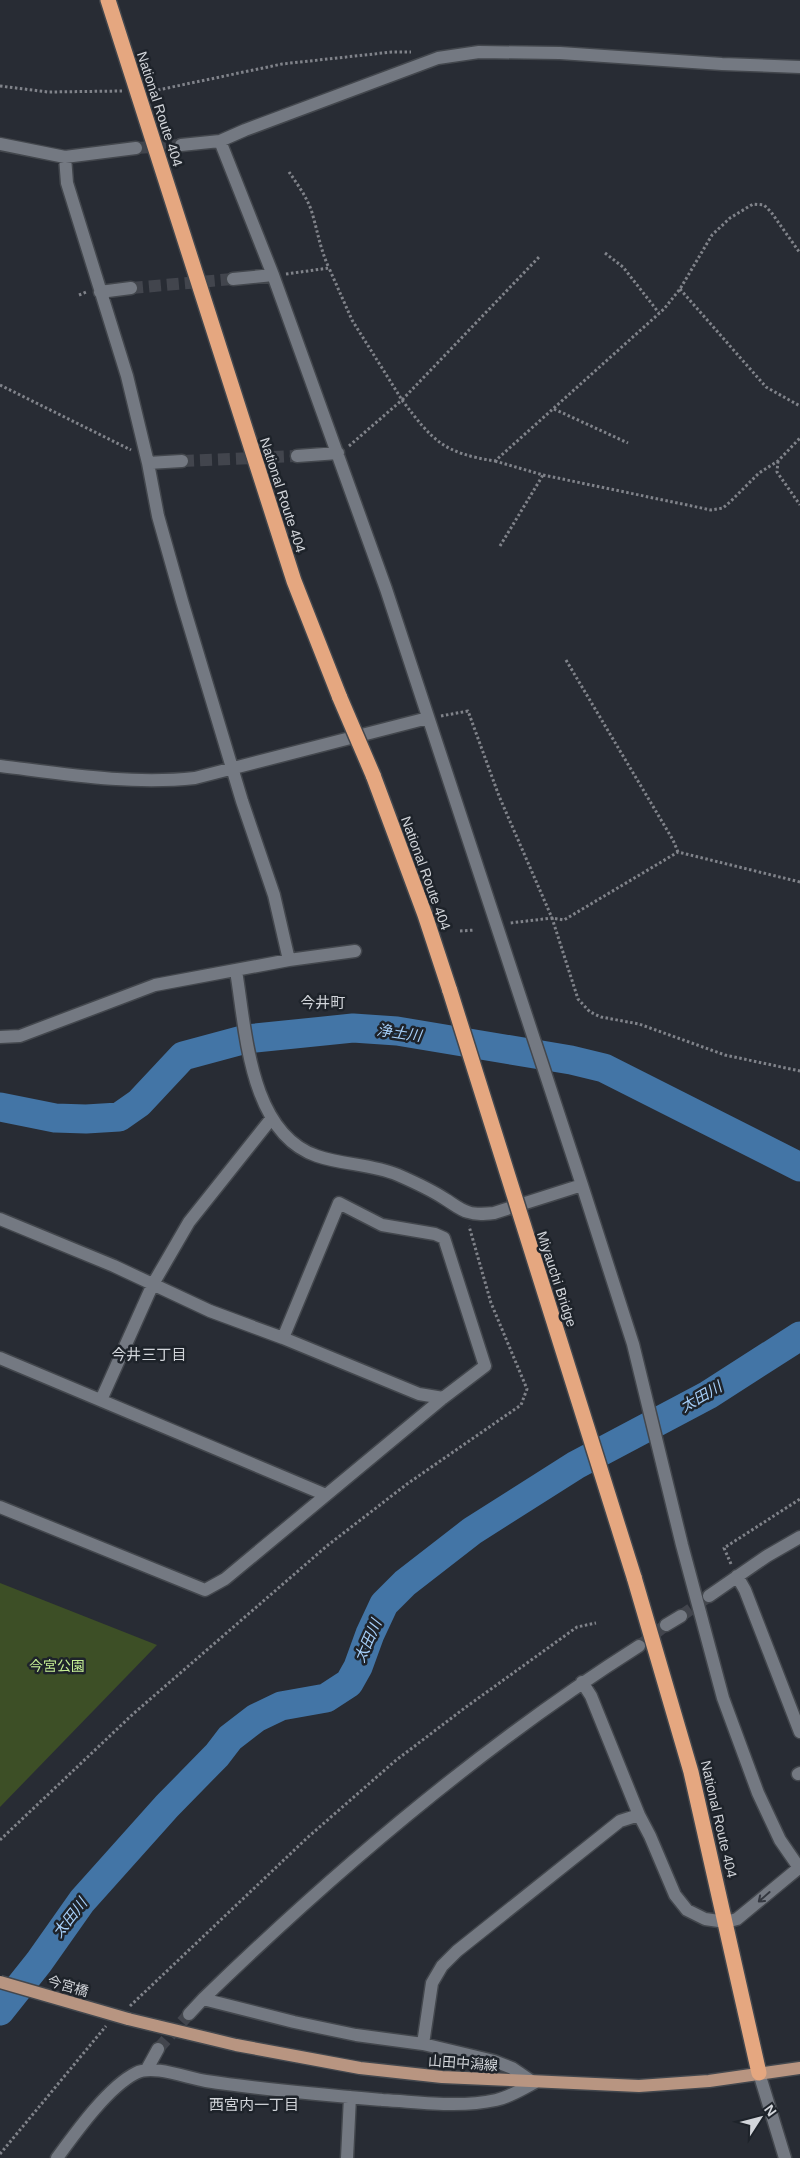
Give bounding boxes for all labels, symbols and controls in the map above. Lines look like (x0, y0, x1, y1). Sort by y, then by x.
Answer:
street label: National Route 404 (134, 50, 186, 169)
street label: National Route 404 (257, 436, 309, 555)
street label: National Route 404 (398, 814, 454, 932)
district label: 今井町 (300, 994, 346, 1011)
water label: 浄土川 (376, 1021, 425, 1044)
street label: Miyauchi Bridge (534, 1229, 580, 1329)
district label: 今井三丁目 (111, 1346, 187, 1363)
water label: 太田川 (677, 1377, 726, 1415)
water label: 太田川 (351, 1615, 385, 1665)
park label: 今宮公園 (29, 1658, 85, 1674)
street label: National Route 404 (698, 1759, 740, 1879)
one-way arrow (757, 1891, 770, 1903)
water label: 太田川 (49, 1893, 91, 1941)
street label: 今宮橋 (46, 1973, 90, 1999)
street label: 山田中潟線 (428, 2053, 498, 2073)
north arrow (735, 2093, 785, 2143)
district label: 西宮内一丁目 (209, 2096, 299, 2113)
text: N (761, 2102, 780, 2119)

